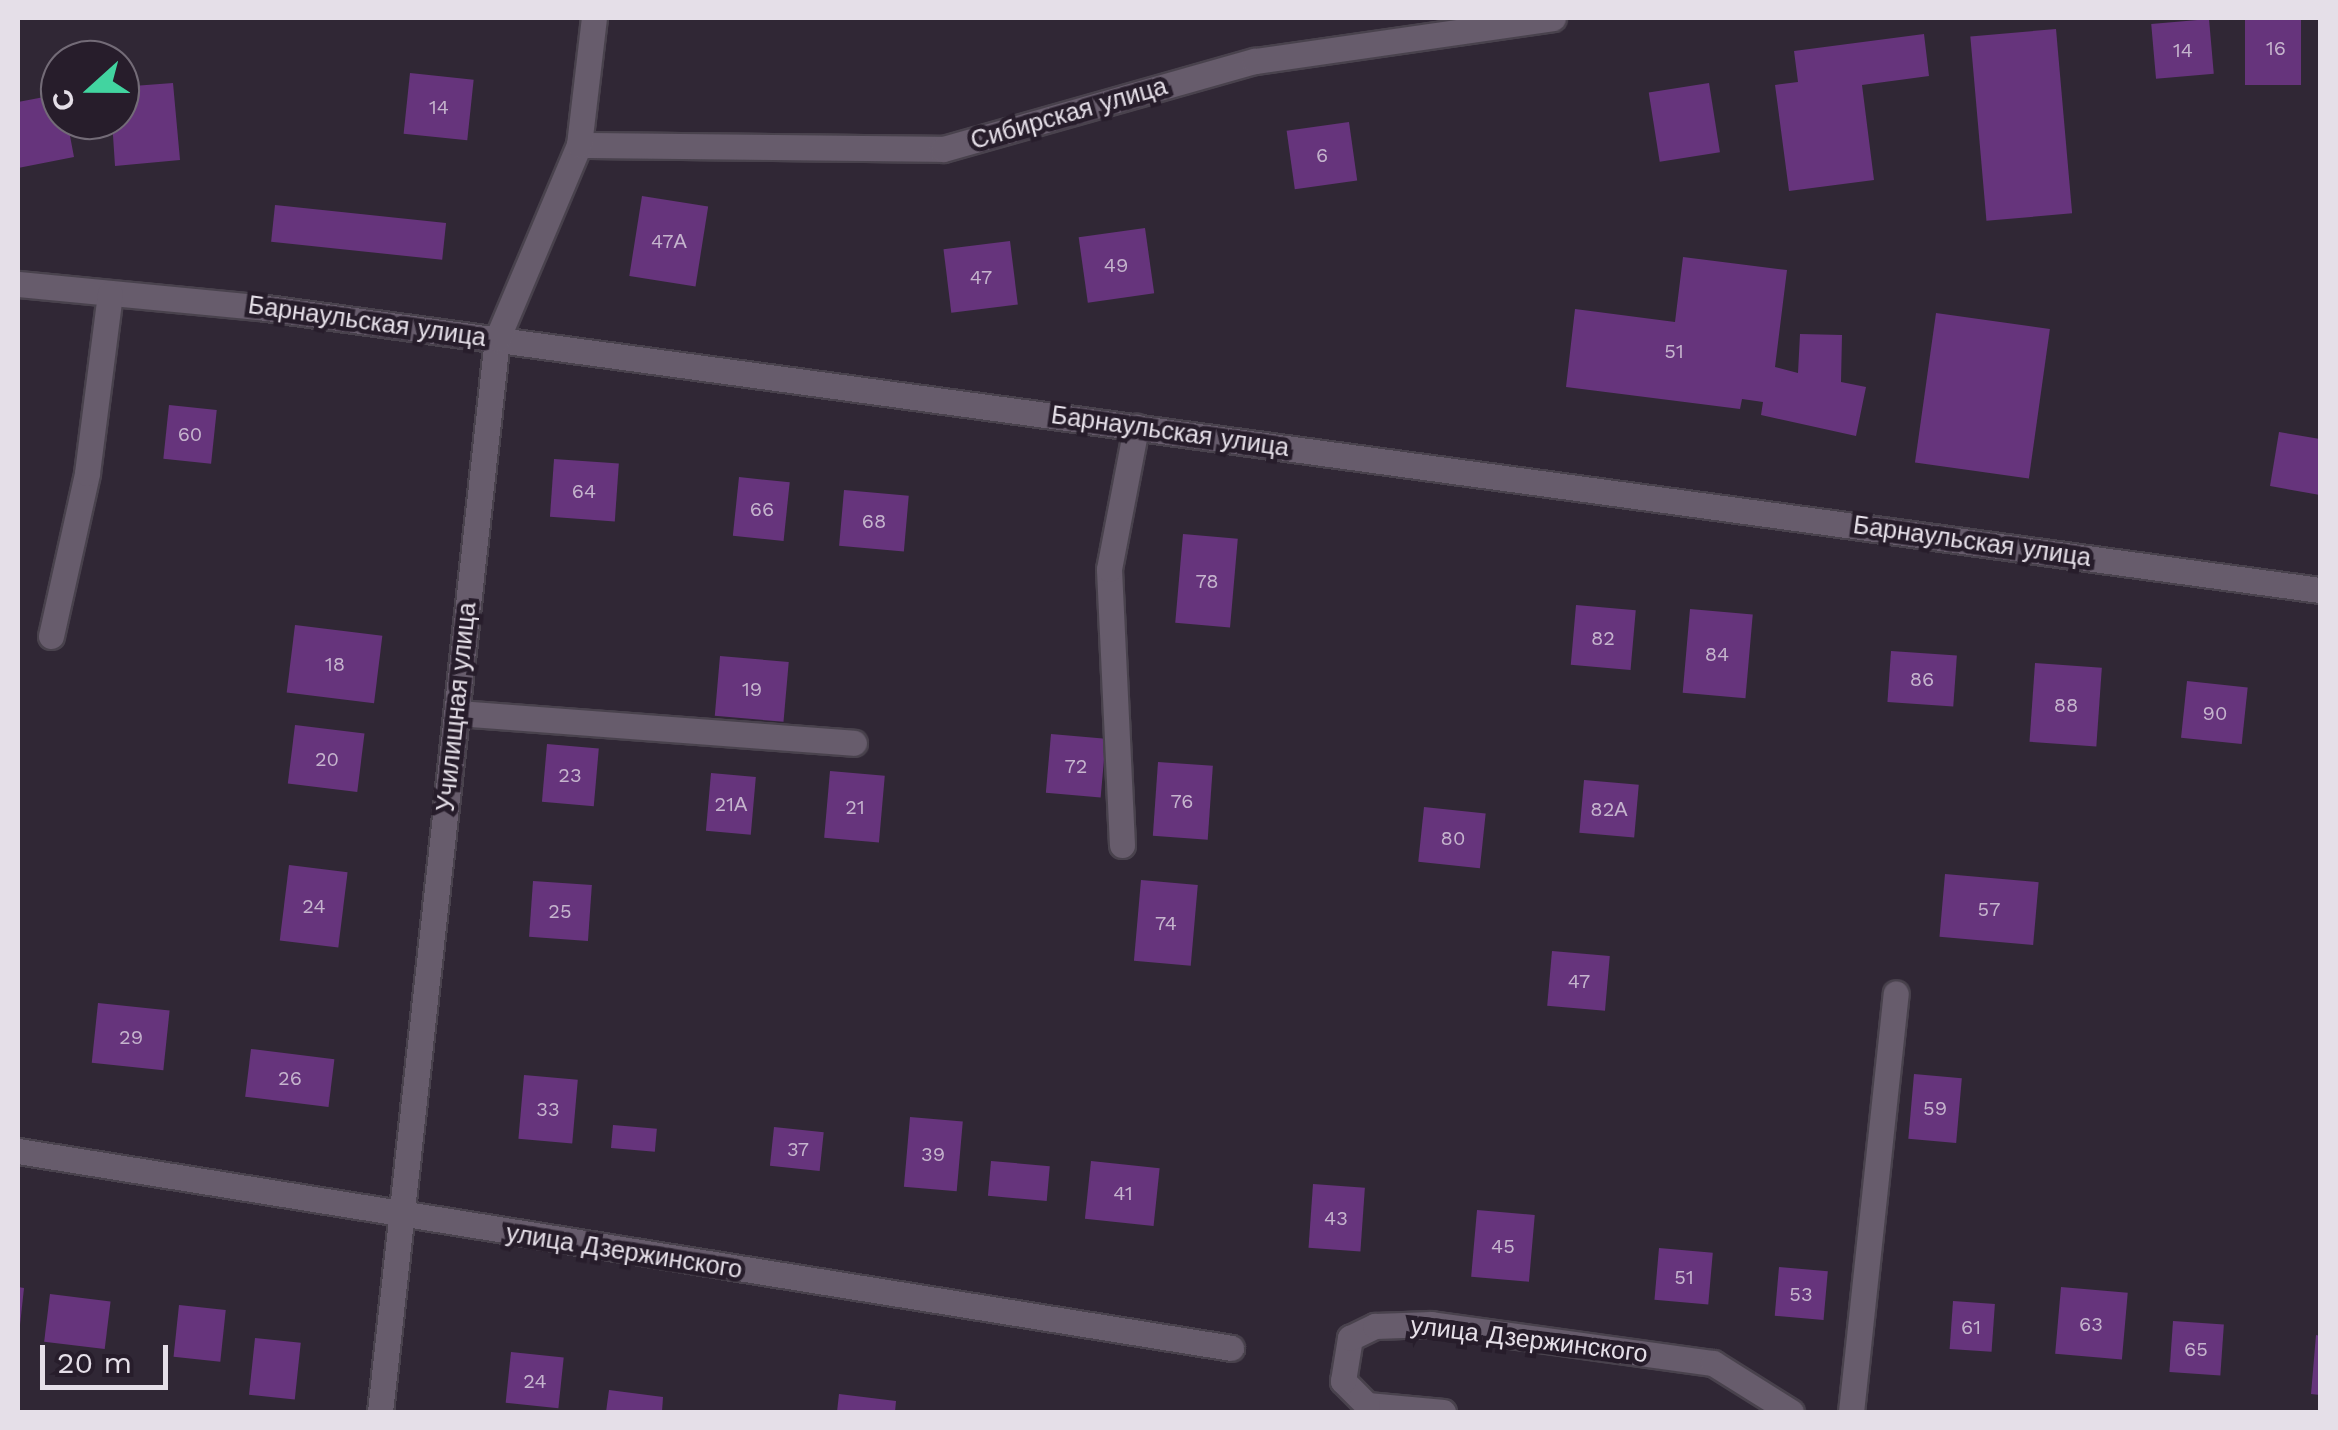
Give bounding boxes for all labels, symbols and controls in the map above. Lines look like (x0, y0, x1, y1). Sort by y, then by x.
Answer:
house number: 16 (2266, 36, 2286, 60)
house number: 14 (2173, 38, 2193, 62)
north arrow (40, 40, 140, 140)
street label: Сибирская улица (967, 72, 1171, 156)
text: С (44, 85, 82, 116)
house number: 14 (429, 95, 449, 119)
house number: 6 (1316, 143, 1328, 167)
house number: 47А (651, 229, 687, 253)
house number: 49 (1104, 253, 1128, 277)
house number: 47 (970, 265, 992, 289)
street label: Барнаульская улица (246, 290, 488, 354)
house number: 51 (1664, 339, 1684, 363)
street label: Барнаульская улица (1049, 400, 1291, 464)
house number: 60 (178, 422, 202, 446)
house number: 64 (572, 479, 596, 503)
house number: 66 (750, 497, 774, 521)
house number: 68 (862, 509, 886, 533)
street label: Барнаульская улица (1851, 510, 2093, 574)
house number: 78 (1195, 569, 1219, 593)
street label: Училищная улица (431, 601, 483, 813)
house number: 82 (1591, 626, 1615, 650)
house number: 84 (1705, 642, 1729, 666)
house number: 18 (325, 652, 345, 676)
house number: 86 (1910, 667, 1934, 691)
house number: 19 (742, 677, 762, 701)
house number: 88 (2054, 693, 2078, 717)
house number: 90 (2203, 701, 2227, 725)
house number: 20 (315, 747, 339, 771)
house number: 72 (1065, 754, 1087, 778)
house number: 23 (558, 763, 582, 787)
house number: 76 (1171, 789, 1193, 813)
house number: 21А (715, 792, 747, 816)
house number: 21 (845, 795, 865, 819)
house number: 82А (1590, 797, 1628, 821)
house number: 80 (1441, 826, 1465, 850)
house number: 24 (302, 894, 326, 918)
house number: 57 (1978, 897, 2000, 921)
house number: 25 (548, 899, 572, 923)
house number: 74 (1155, 911, 1177, 935)
house number: 47 (1568, 969, 1590, 993)
house number: 29 (119, 1025, 143, 1049)
house number: 26 (278, 1066, 302, 1090)
house number: 59 (1923, 1096, 1947, 1120)
house number: 33 (536, 1097, 560, 1121)
house number: 37 (787, 1137, 809, 1161)
house number: 39 (921, 1142, 945, 1166)
house number: 41 (1113, 1181, 1133, 1205)
house number: 43 (1324, 1206, 1348, 1230)
street label: улица Дзержинского (504, 1219, 744, 1285)
house number: 45 (1491, 1234, 1515, 1258)
house number: 51 (1674, 1265, 1694, 1289)
house number: 53 (1789, 1282, 1813, 1306)
street label: улица Дзержинского (1409, 1311, 1649, 1369)
house number: 63 (2079, 1312, 2103, 1336)
house number: 61 (1961, 1315, 1981, 1339)
scale bar (45, 1325, 172, 1387)
house number: 65 (2184, 1337, 2208, 1361)
text: 20 m (57, 1345, 132, 1380)
house number: 24 (523, 1369, 547, 1393)

